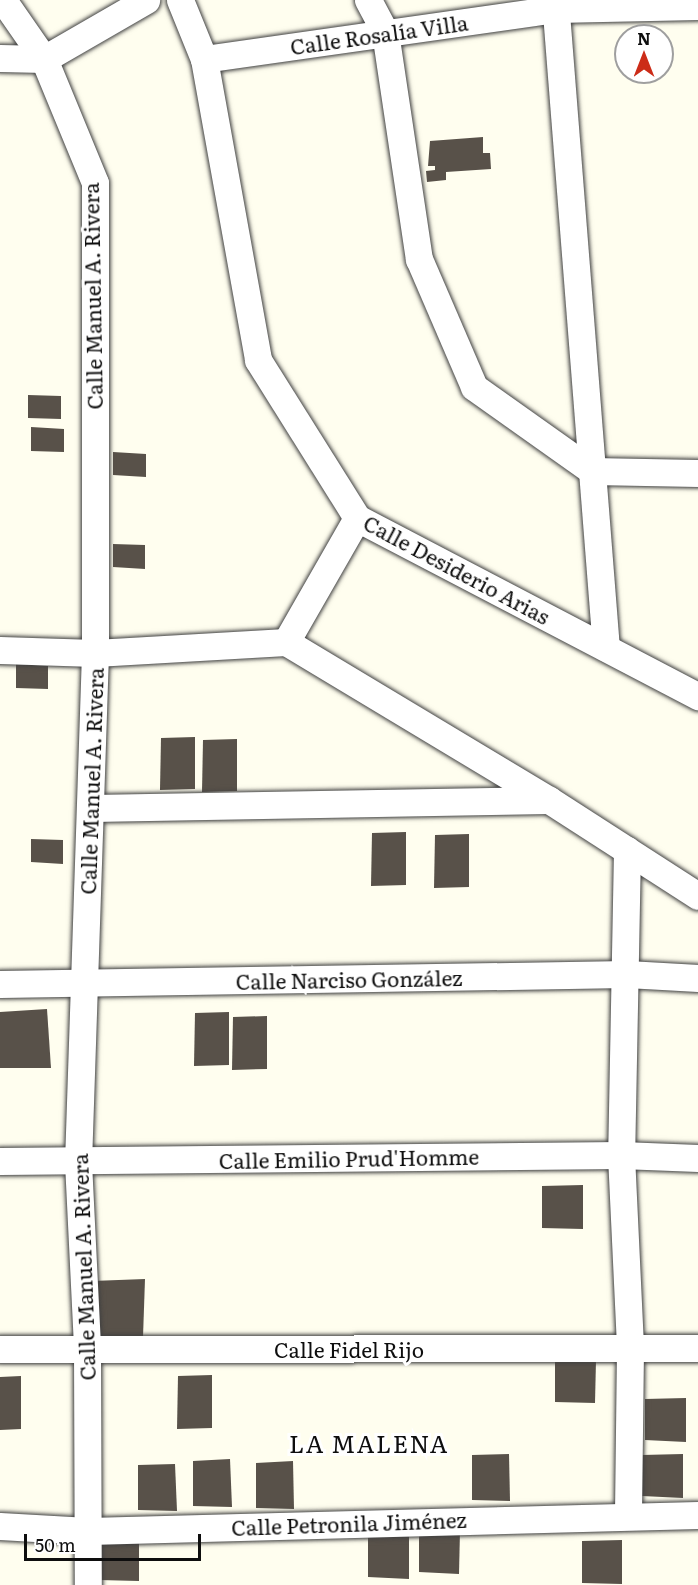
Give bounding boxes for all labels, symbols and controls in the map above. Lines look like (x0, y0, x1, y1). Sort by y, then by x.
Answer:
street label: Calle Rosalía Villa (288, 9, 470, 59)
north arrow (614, 24, 674, 84)
text: N (637, 26, 651, 50)
street label: Calle Manuel A. Rivera (77, 182, 107, 410)
street label: Calle Desiderio Arias (360, 509, 554, 629)
street label: Calle Manuel A. Rivera (74, 667, 108, 895)
street label: Calle Narciso González (235, 964, 463, 994)
street label: Calle Emilio Prud'Homme (219, 1143, 479, 1173)
street label: Calle Manuel A. Rivera (66, 1153, 100, 1381)
street label: Calle Fidel Rijo (274, 1336, 424, 1362)
district label: LA MALENA (289, 1429, 449, 1457)
street label: Calle Petronila Jiménez (231, 1506, 467, 1540)
scale bar (27, 1522, 204, 1560)
text: 50 m (35, 1531, 76, 1558)

